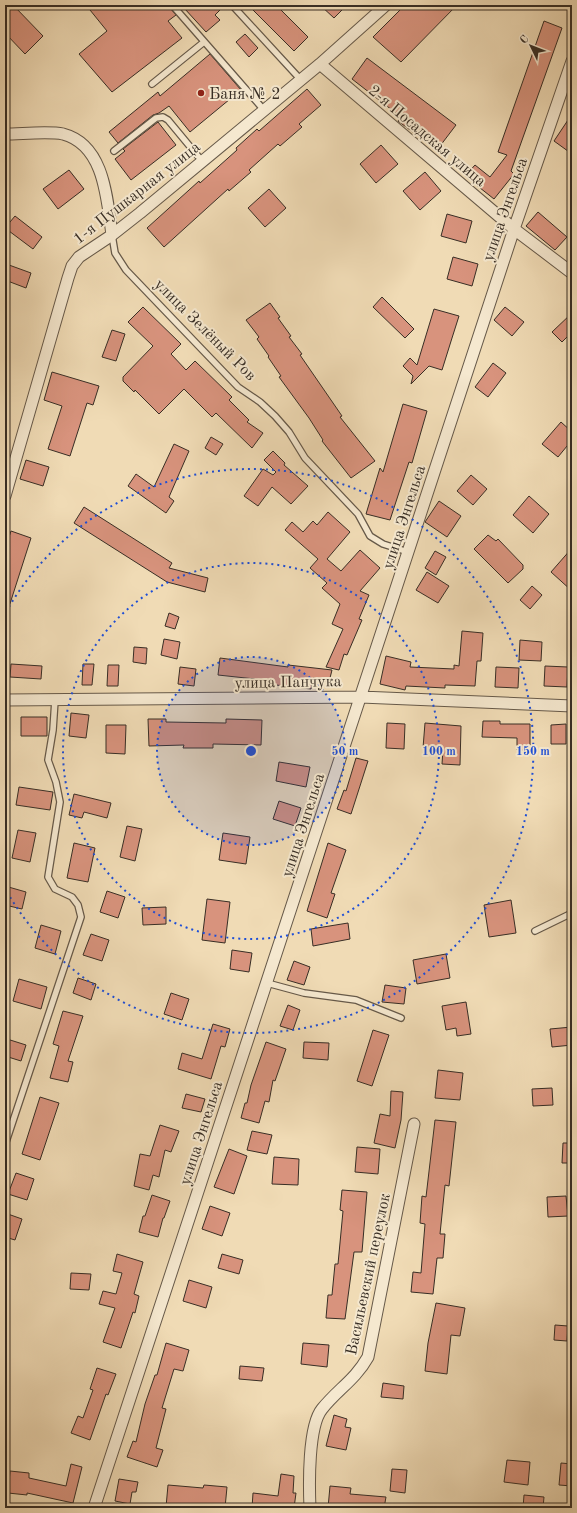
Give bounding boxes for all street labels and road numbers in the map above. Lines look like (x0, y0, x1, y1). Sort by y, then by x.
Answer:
street label: 2-я Посадская улица (365, 83, 489, 190)
street label: 1-я Пушкарная улица (71, 139, 204, 248)
street label: улица Энгельса (481, 156, 531, 263)
street label: улица Зелёный Ров (151, 277, 258, 384)
street label: улица Энгельса (381, 464, 429, 572)
street label: улица Панчука (234, 674, 342, 692)
street label: улица Энгельса (280, 772, 328, 880)
street label: улица Энгельса (178, 1080, 226, 1188)
street label: Васильевский переулок (344, 1192, 394, 1357)

